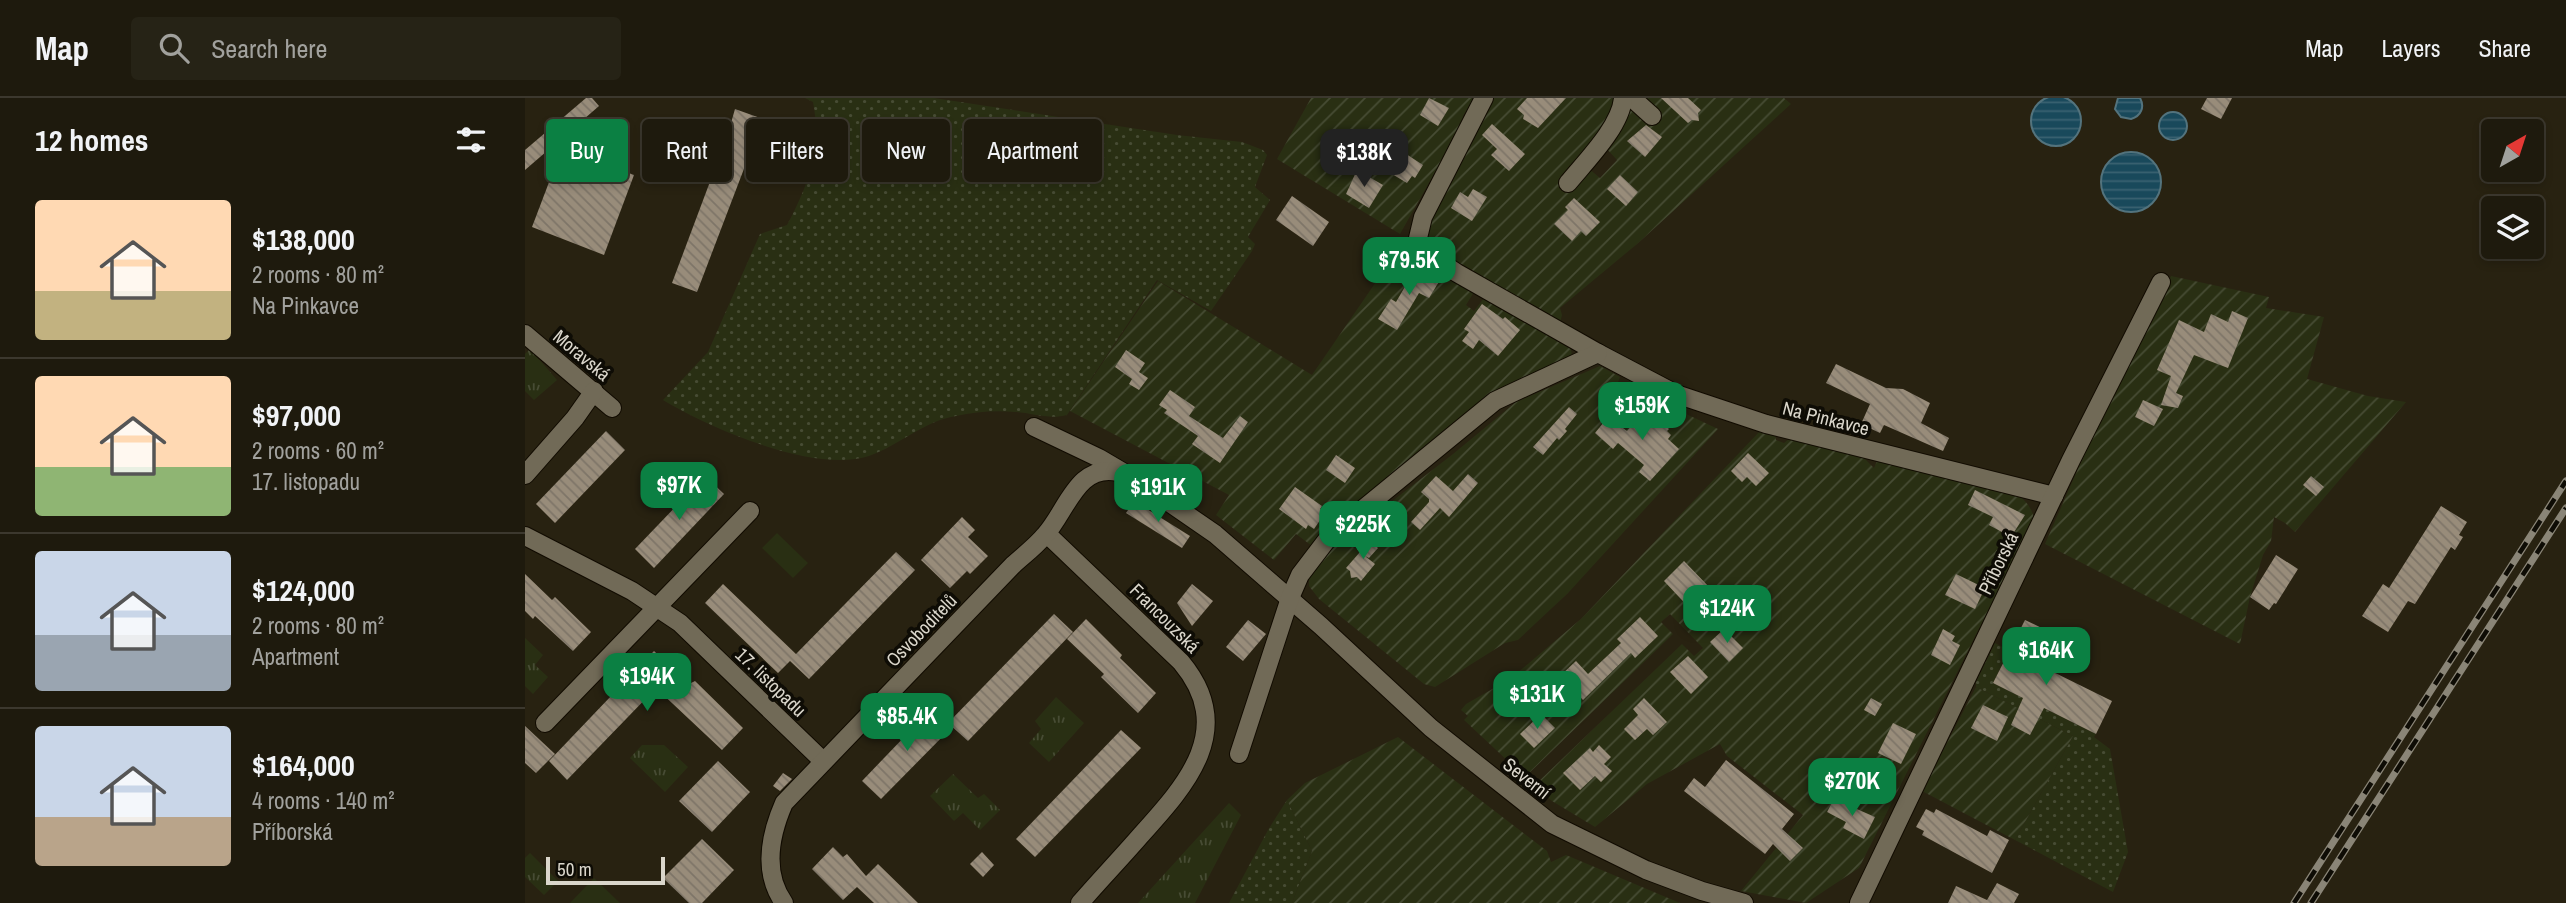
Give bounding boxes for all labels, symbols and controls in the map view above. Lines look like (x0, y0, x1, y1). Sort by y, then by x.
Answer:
search box (131, 17, 621, 80)
text: Map (35, 26, 89, 70)
icon: search (155, 29, 193, 67)
text: Search here (211, 31, 327, 66)
text: Map (2305, 32, 2343, 64)
text: Layers (2381, 32, 2440, 64)
text: Share (2478, 32, 2531, 64)
chip: Buy (546, 119, 628, 182)
chip: Rent (642, 119, 732, 182)
chip: Filters (746, 119, 848, 182)
chip: New (862, 119, 950, 182)
chip: Apartment (964, 119, 1102, 182)
north arrow (2481, 119, 2545, 182)
map controls (2481, 119, 2544, 259)
text: 12 homes (35, 120, 149, 160)
icon: filters (452, 121, 490, 159)
pin: $138K (1315, 130, 1413, 189)
text: $138K (1336, 136, 1392, 167)
button: layers (2481, 196, 2544, 259)
text: $138,000 (252, 219, 355, 259)
icon: home (91, 228, 175, 312)
pin: $79.5K (1352, 238, 1466, 297)
text: $79.5K (1379, 244, 1439, 275)
text: 2 rooms · 80 m² (252, 259, 384, 290)
text: Na Pinkavce (252, 290, 359, 321)
street label: Moravská (548, 323, 616, 387)
pin: $159K (1593, 382, 1691, 442)
text: $159K (1614, 389, 1670, 420)
text: $97,000 (252, 395, 341, 435)
street label: Na Pinkavce (1780, 395, 1872, 441)
icon: home (91, 404, 175, 488)
text: 2 rooms · 60 m² (252, 435, 384, 466)
pin: $97K (638, 462, 720, 522)
pin: $191K (1109, 464, 1207, 524)
text: 17. listopadu (252, 466, 360, 497)
text: $97K (656, 469, 702, 500)
text: $191K (1130, 471, 1186, 502)
pin: $225K (1314, 502, 1412, 561)
text: $225K (1335, 508, 1391, 539)
street label: Příborská (1972, 527, 2024, 599)
text: $124,000 (252, 570, 355, 610)
street label: Francouzská (1124, 577, 1206, 659)
icon: home (91, 579, 175, 663)
pin: $124K (1678, 586, 1776, 645)
street label: Osvoboditelů (880, 588, 962, 672)
text: $124K (1699, 592, 1755, 623)
text: 2 rooms · 80 m² (252, 610, 384, 641)
pin: $164K (1997, 628, 2095, 687)
text: $164K (2018, 634, 2074, 665)
text: Apartment (252, 641, 339, 672)
street label: 17. listopadu (730, 642, 812, 722)
pin: $194K (598, 654, 696, 713)
text: $194K (619, 660, 675, 691)
pin: $131K (1488, 672, 1586, 731)
text: $131K (1509, 678, 1565, 709)
pin: $85.4K (850, 694, 964, 753)
text: $85.4K (877, 700, 937, 731)
text: $164,000 (252, 745, 355, 785)
street label: Severní (1498, 751, 1557, 805)
icon: home (91, 754, 175, 838)
pin: $270K (1803, 758, 1901, 818)
text: $270K (1824, 765, 1880, 796)
text: 4 rooms · 140 m² (252, 785, 395, 816)
text: Příborská (252, 816, 333, 847)
scale bar (546, 854, 665, 886)
text: 50 m (557, 856, 592, 882)

